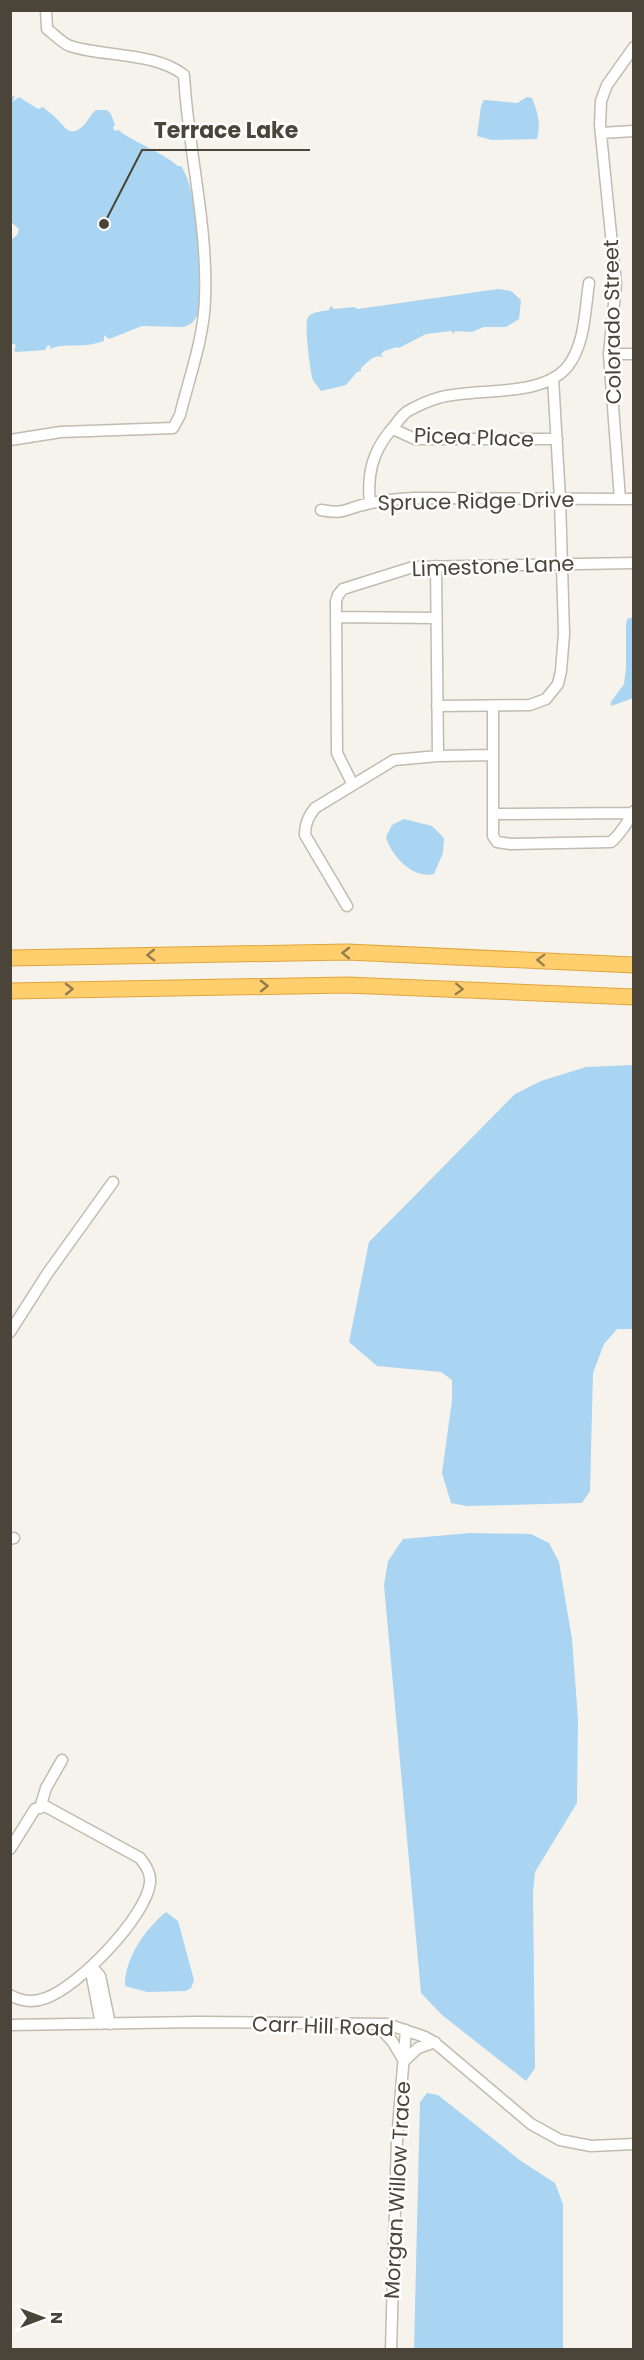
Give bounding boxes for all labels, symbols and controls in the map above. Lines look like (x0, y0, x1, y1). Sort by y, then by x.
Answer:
callout: Terrace Lake (142, 110, 310, 150)
text: Terrace Lake (154, 115, 298, 146)
street label: Colorado Street (596, 239, 628, 405)
street label: Picea Place (413, 420, 535, 454)
street label: Spruce Ridge Drive (377, 485, 575, 517)
street label: Limestone Lane (411, 549, 575, 583)
one-way arrow (342, 947, 351, 959)
one-way arrow (147, 949, 156, 961)
one-way arrow (537, 953, 546, 966)
one-way arrow (259, 980, 268, 992)
one-way arrow (454, 982, 463, 995)
one-way arrow (64, 983, 73, 996)
street label: Carr Hill Road (252, 2009, 394, 2043)
street label: Morgan Willow Trace (377, 2080, 417, 2300)
north arrow (12, 2288, 72, 2348)
text: N (45, 2312, 68, 2324)

